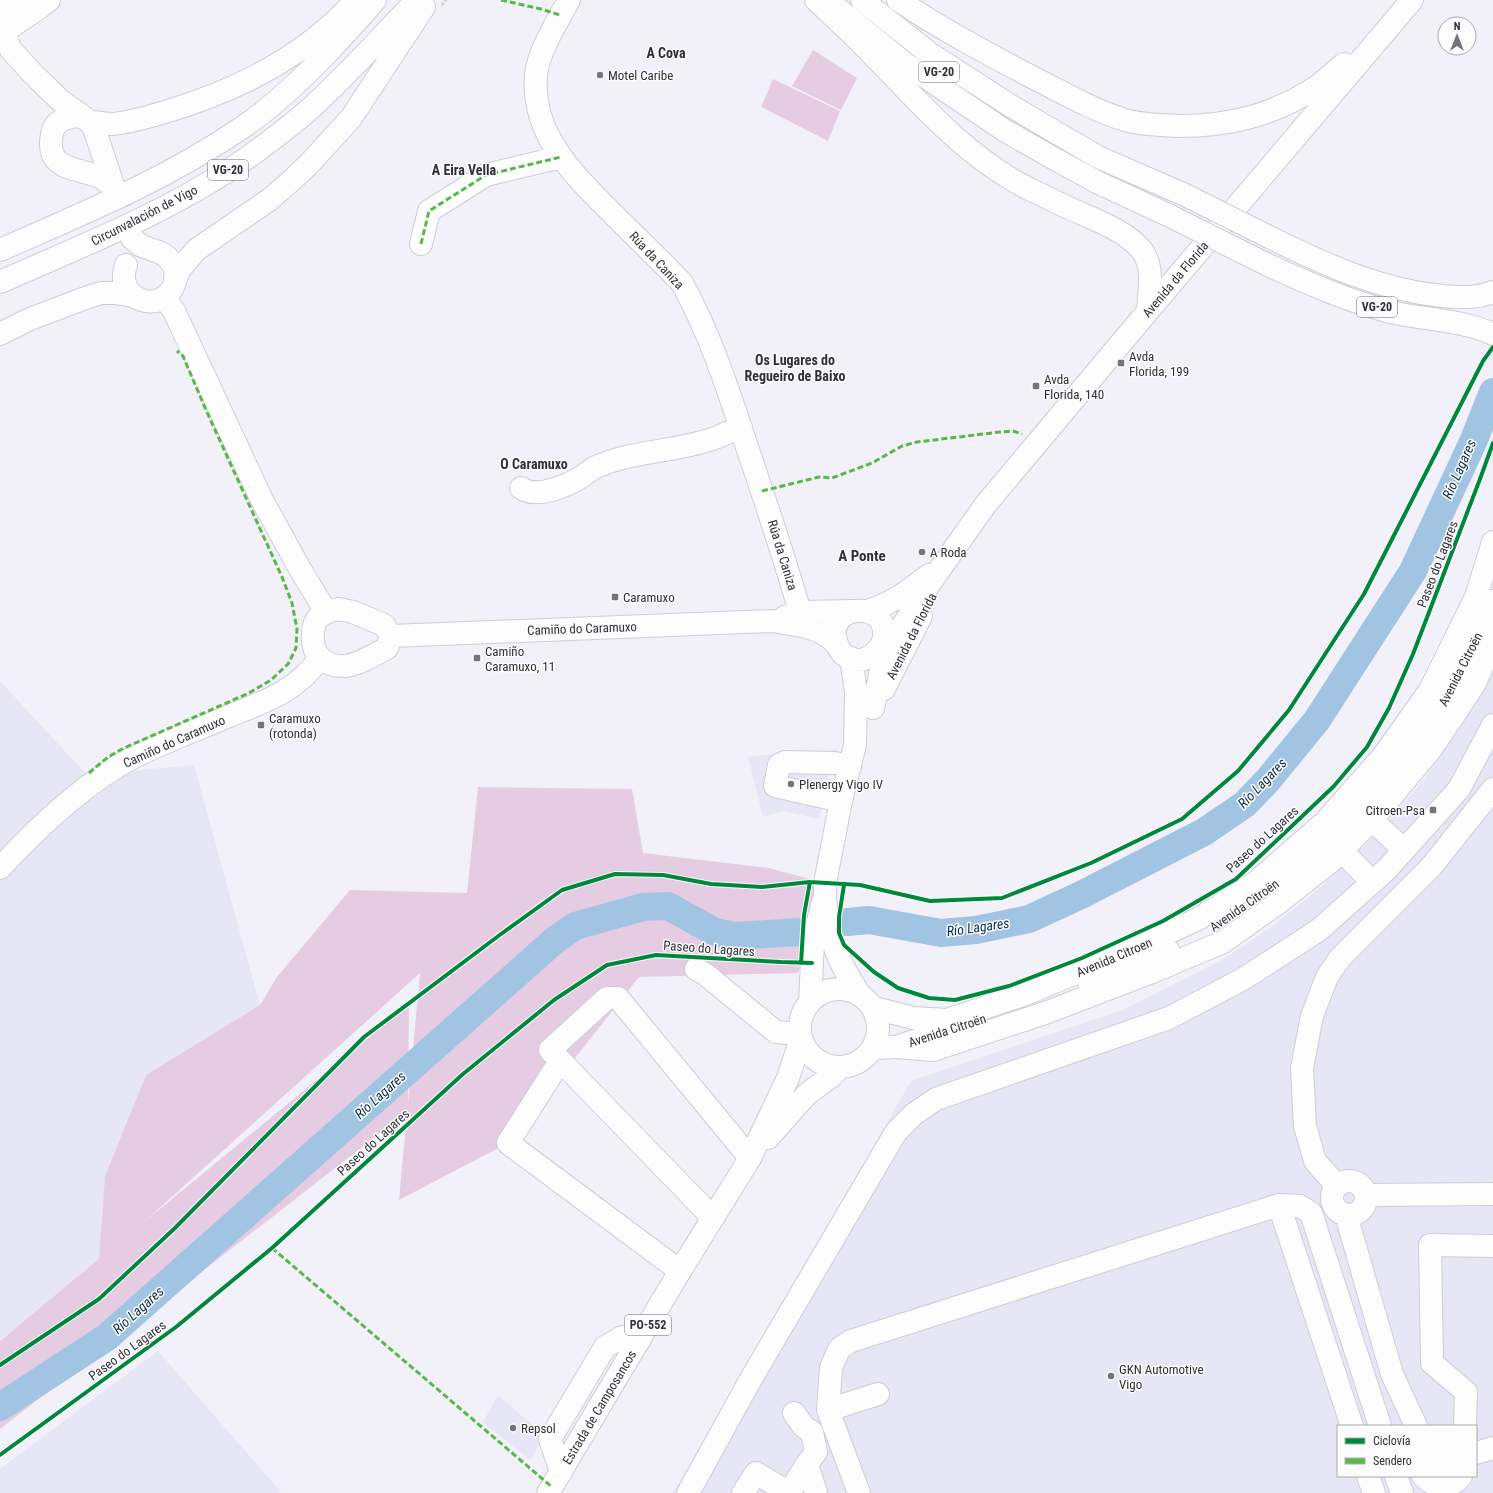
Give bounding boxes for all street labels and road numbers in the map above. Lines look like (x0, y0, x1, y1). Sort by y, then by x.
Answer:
road number: VG-20 (919, 62, 959, 82)
road number: VG-20 (208, 160, 248, 180)
street label: Circunvalación de Vigo (89, 182, 200, 249)
street label: Rúa da Caniza (626, 229, 687, 292)
street label: Avenida da Florida (1139, 238, 1212, 320)
road number: VG-20 (1357, 297, 1397, 317)
street label: Rúa da Caniza (765, 518, 800, 592)
street label: Paseo do Lagares (1414, 519, 1461, 610)
street label: Avenida da Florida (883, 591, 940, 682)
street label: Camiño do Caramuxo (527, 619, 637, 638)
street label: Avenida Citroën (1435, 630, 1485, 709)
street label: Camiño do Caramuxo (121, 712, 227, 771)
street label: Paseo do Lagares (1223, 803, 1302, 876)
street label: Avenida Citroën (1207, 876, 1282, 935)
street label: Avenida Citroen (1074, 935, 1154, 980)
street label: Paseo do Lagares (663, 938, 755, 959)
street label: Avenida Citroën (906, 1011, 988, 1050)
street label: Paseo do Lagares (334, 1106, 413, 1179)
road number: PO-552 (625, 1315, 671, 1335)
street label: Paseo do Lagares (86, 1317, 169, 1383)
street label: Estrada de Camposancos (559, 1347, 640, 1467)

